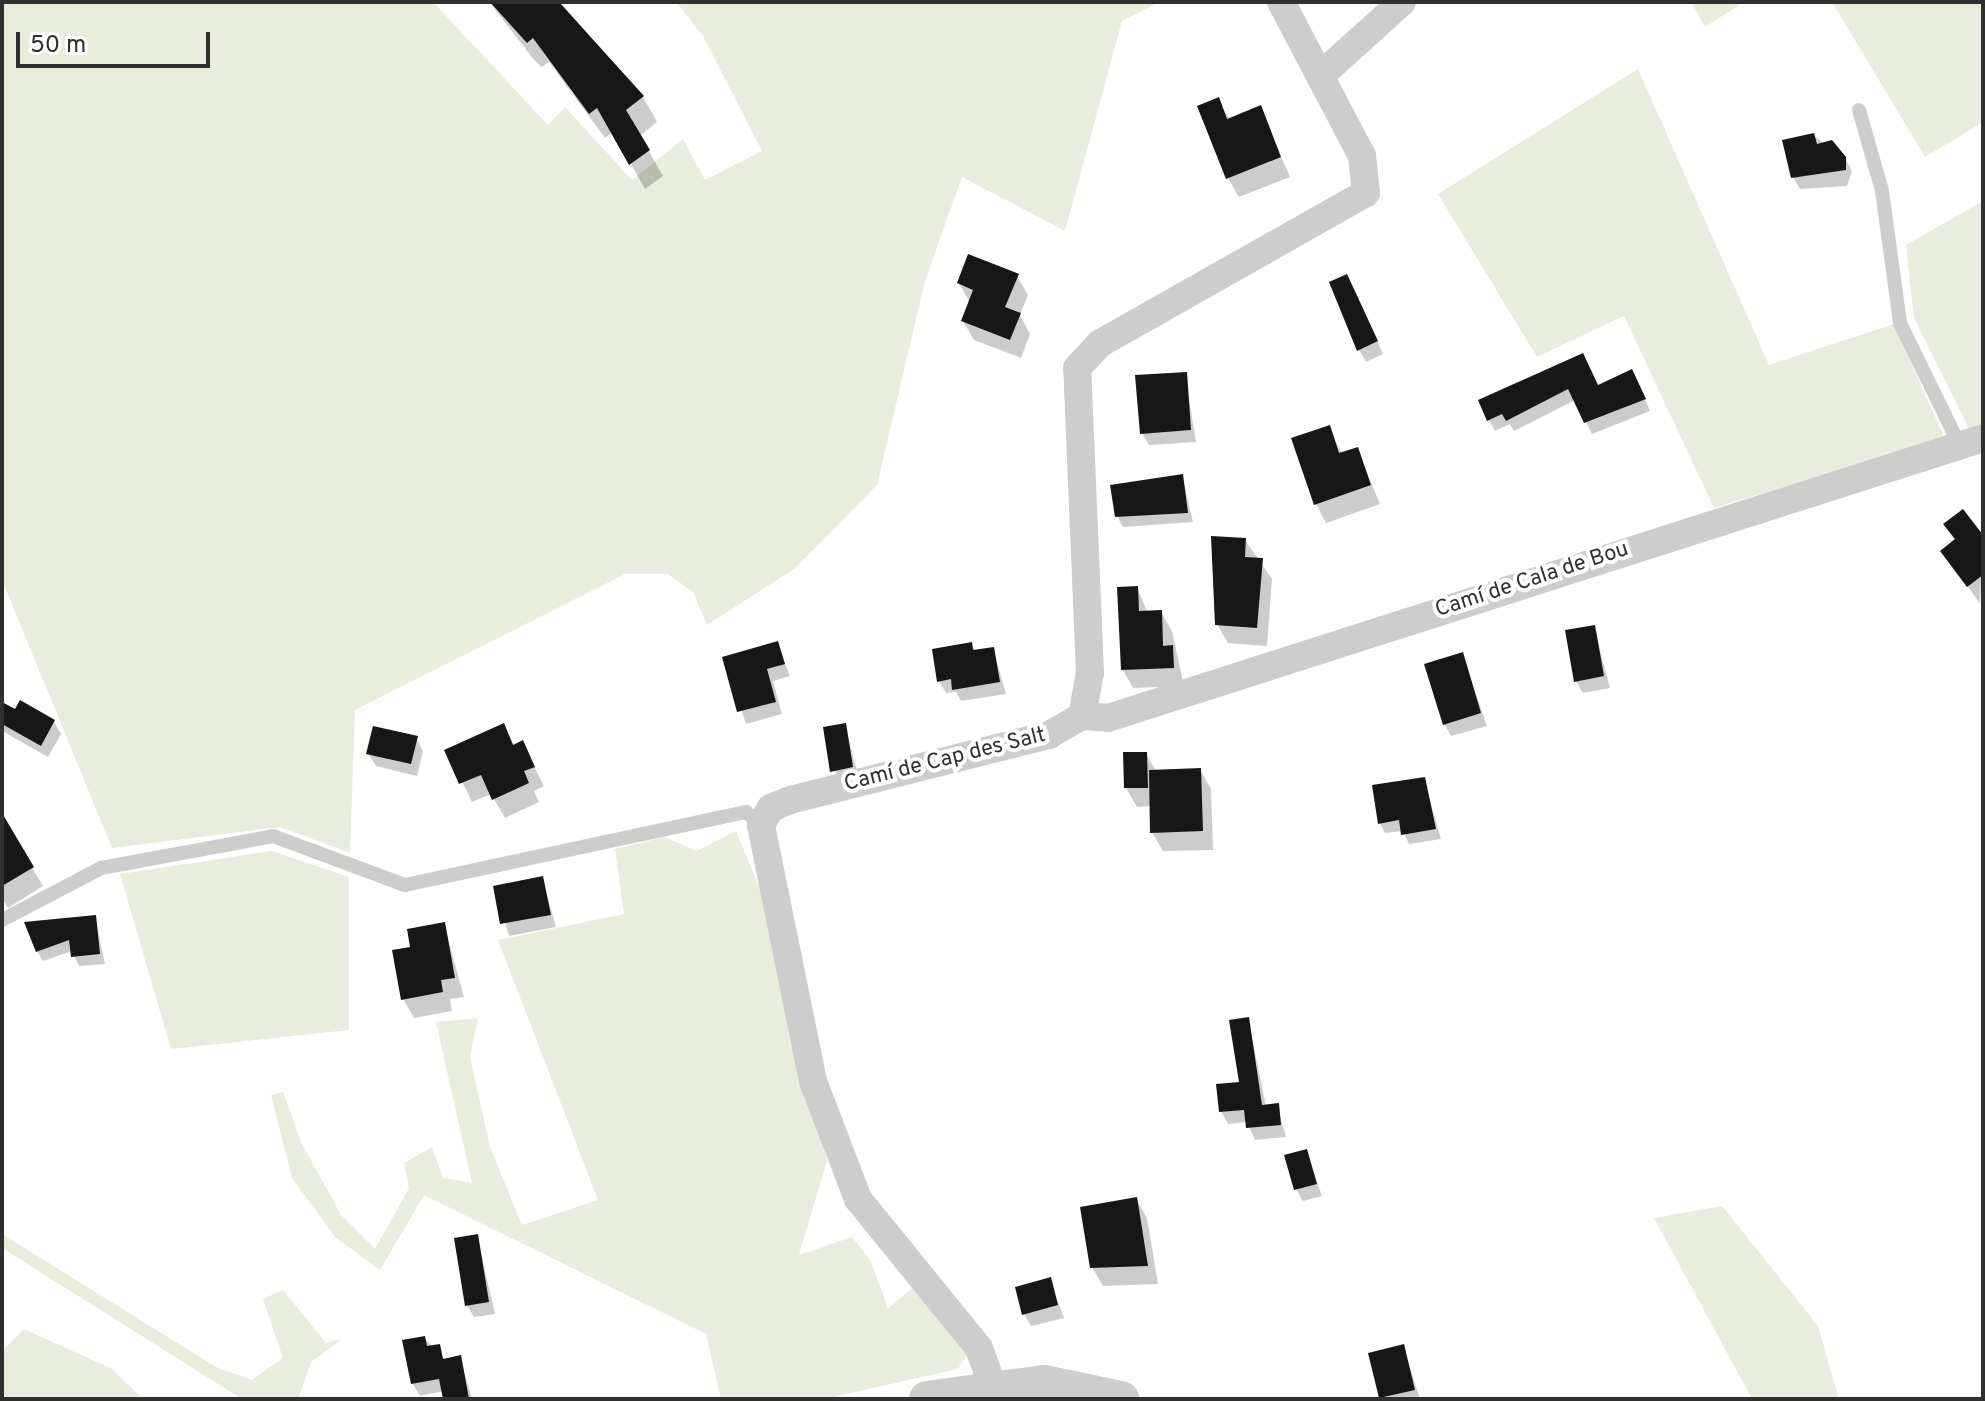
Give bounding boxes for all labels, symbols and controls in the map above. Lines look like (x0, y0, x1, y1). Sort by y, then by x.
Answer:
scale bar (20, 16, 214, 66)
text: 50 m (30, 31, 86, 61)
street label: Camí de Cala de Bou (1432, 536, 1632, 624)
street label: Camí de Cap des Salt (841, 722, 1049, 798)

